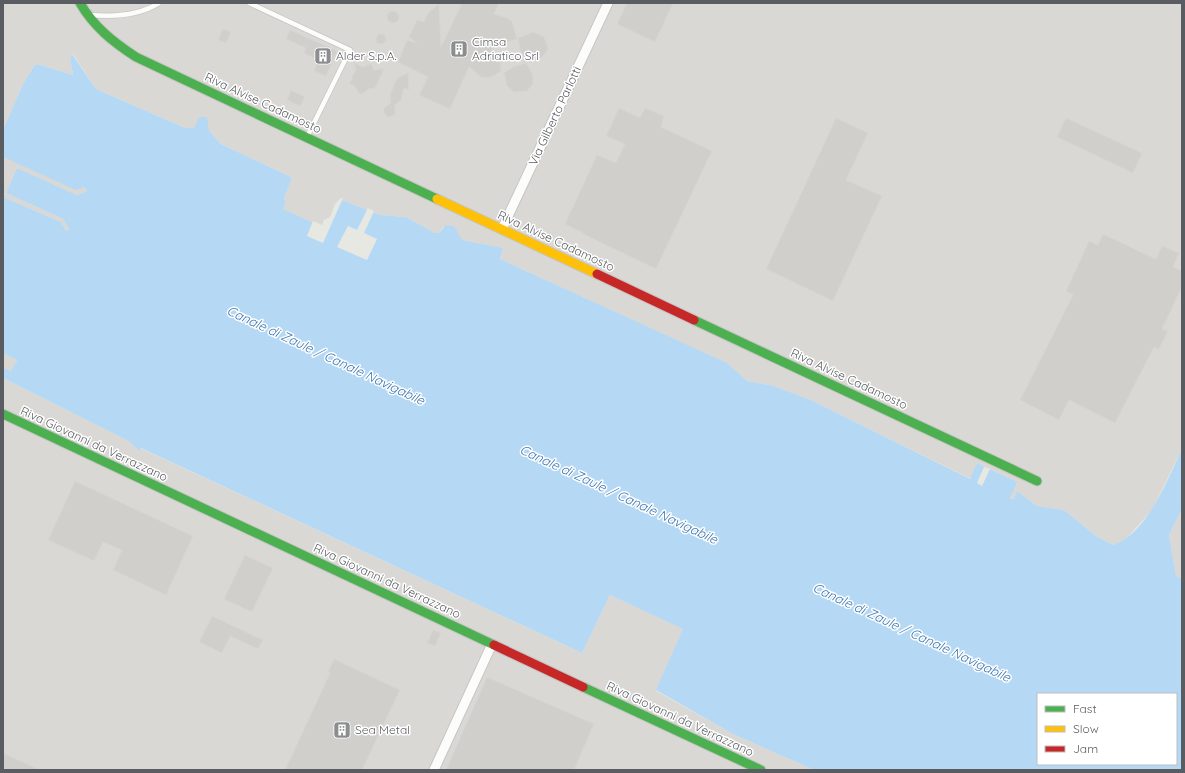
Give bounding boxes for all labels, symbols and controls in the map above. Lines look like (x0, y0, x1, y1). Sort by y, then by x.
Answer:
place label: Cimsa Adriatico Srl (472, 34, 539, 63)
building icon: Cimsa Adriatico Srl (449, 39, 469, 59)
building icon: Alder S.p.A. (313, 46, 333, 66)
place label: Alder S.p.A. (336, 48, 397, 63)
street label: Via Gilberto Parlotti (525, 64, 584, 168)
street label: Riva Alvise Cadamosto (202, 69, 324, 136)
street label: Riva Alvise Cadamosto (495, 207, 617, 274)
water label: Canale di Zaule / Canale Navigabile (225, 302, 428, 408)
street label: Riva Alvise Cadamosto (788, 345, 910, 412)
street label: Riva Giovanni da Verrazzano (18, 403, 170, 484)
water label: Canale di Zaule / Canale Navigabile (518, 441, 721, 547)
street label: Riva Giovanni da Verrazzano (311, 540, 463, 621)
water label: Canale di Zaule / Canale Navigabile (811, 579, 1014, 685)
street label: Riva Giovanni da Verrazzano (604, 678, 756, 759)
legend (1037, 693, 1177, 765)
text: Fast (1073, 701, 1097, 716)
building icon: Sea Metal (332, 720, 352, 740)
text: Slow (1073, 721, 1099, 736)
place label: Sea Metal (355, 722, 410, 737)
text: Jam (1073, 741, 1098, 756)

